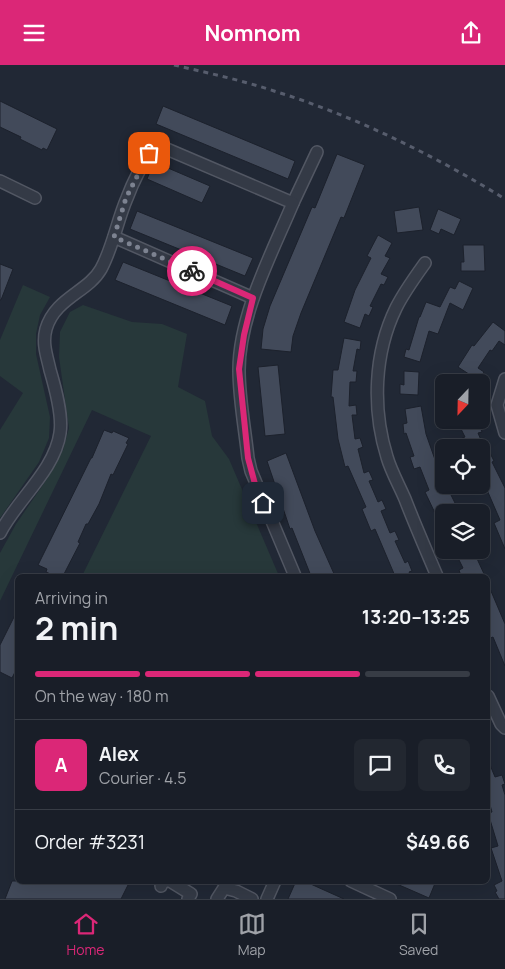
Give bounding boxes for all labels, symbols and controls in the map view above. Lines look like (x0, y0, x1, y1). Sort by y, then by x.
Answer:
text: Nomnom (204, 18, 301, 48)
icon: menu (20, 19, 48, 47)
icon: share (457, 19, 485, 47)
pin (128, 132, 170, 174)
icon: bag (135, 139, 163, 167)
courier (167, 246, 217, 296)
icon: bike (178, 257, 206, 285)
north arrow (435, 374, 490, 429)
map controls (435, 374, 490, 559)
button: locate (435, 439, 490, 494)
pin (242, 482, 284, 524)
icon: home (249, 489, 277, 517)
button: layers (435, 504, 490, 559)
text: Arriving in (35, 587, 108, 609)
text: 13:20–13:25 (362, 604, 470, 630)
text: 2 min (35, 606, 118, 650)
text: On the way · 180 m (35, 685, 168, 707)
button: chat (354, 739, 406, 791)
button: phone (418, 739, 470, 791)
text: Alex (99, 741, 139, 767)
text: A (55, 752, 67, 778)
text: Courier · 4.5 (99, 767, 186, 789)
text: Order #3231 (35, 829, 145, 855)
text: $49.66 (406, 829, 470, 855)
tab: Home (67, 910, 104, 959)
tab: Map (238, 910, 266, 959)
tab: Saved (399, 910, 438, 959)

